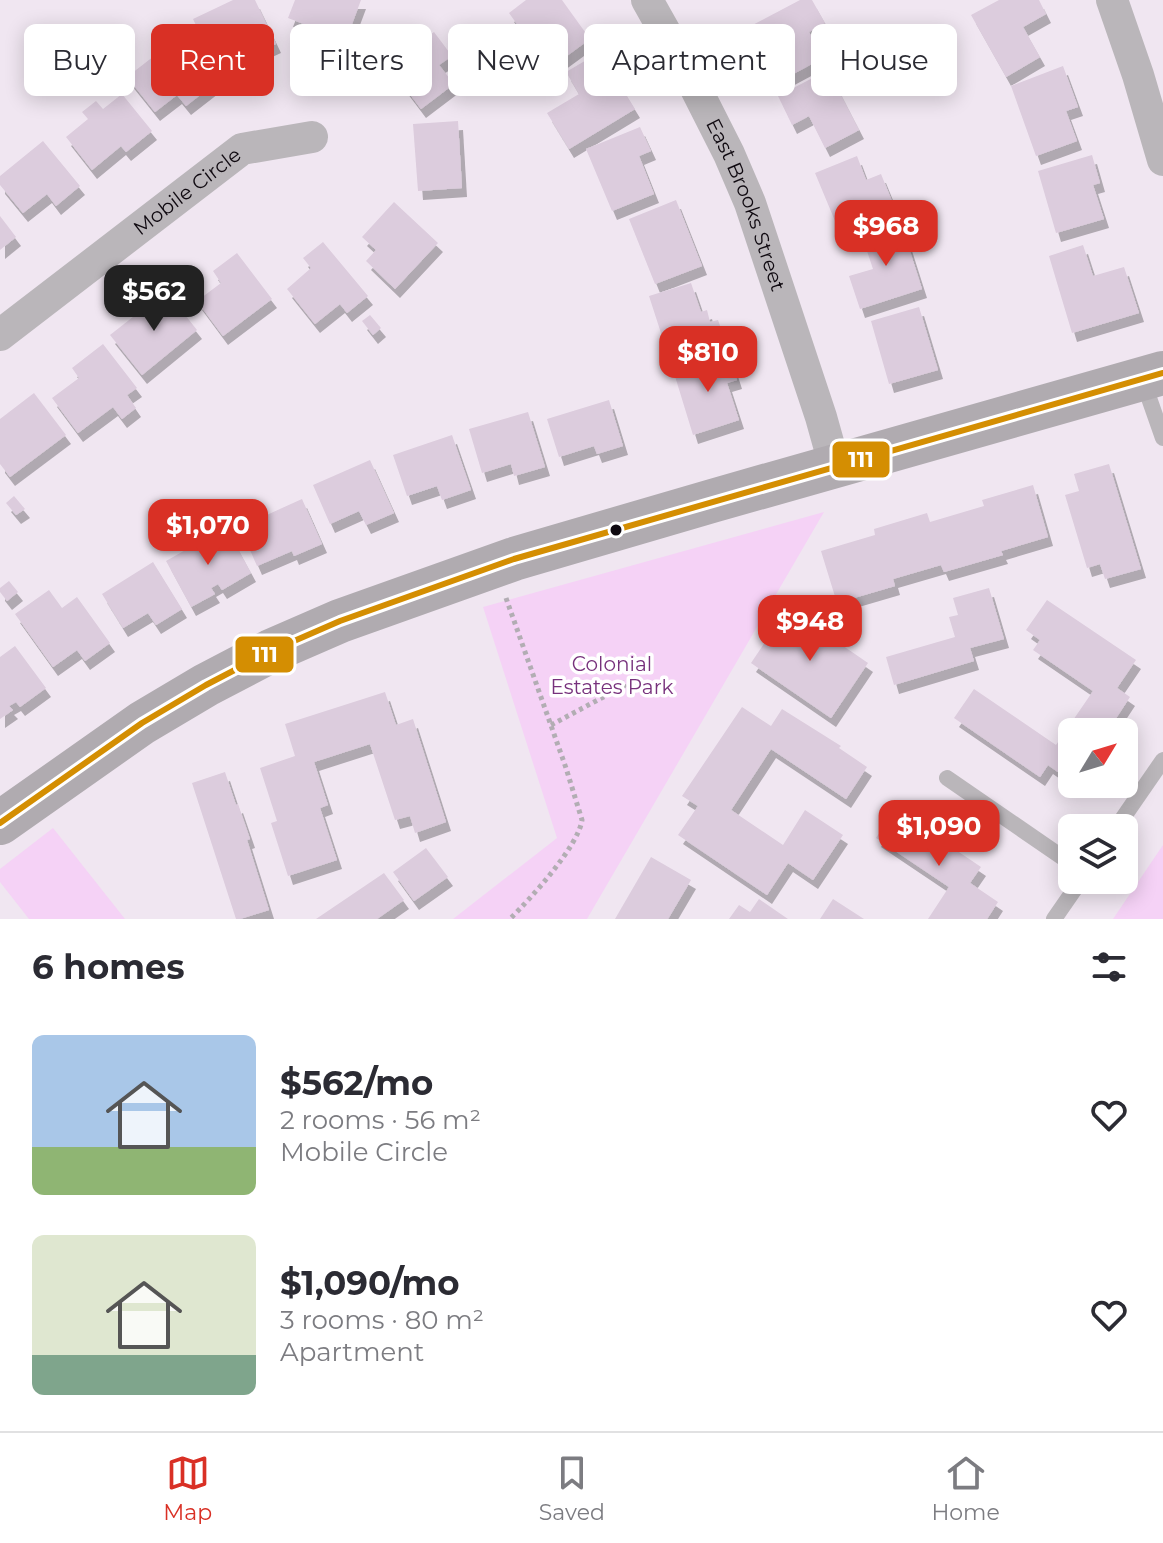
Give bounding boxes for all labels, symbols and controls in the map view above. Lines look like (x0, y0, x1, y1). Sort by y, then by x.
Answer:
chip: Buy (24, 24, 135, 96)
chip: Rent (151, 24, 274, 96)
chip: Filters (290, 24, 432, 96)
chip: New (448, 24, 568, 96)
chip: Apartment (584, 24, 795, 96)
chip: House (811, 24, 957, 96)
street label: East Brooks Street (701, 115, 790, 294)
street label: Mobile Circle (129, 142, 246, 240)
pin: $968 (839, 200, 933, 268)
text: $968 (853, 210, 919, 242)
pin: $562 (107, 265, 201, 333)
text: $562 (122, 275, 186, 307)
pin: $810 (661, 326, 755, 394)
text: $810 (677, 336, 739, 368)
line badge: 111 (831, 440, 891, 479)
text: 111 (848, 446, 874, 473)
pin: $1,070 (143, 499, 273, 567)
text: $1,070 (166, 509, 250, 541)
unlabelled marker (608, 522, 624, 538)
pin: $948 (763, 595, 857, 663)
text: $948 (776, 605, 844, 637)
line badge: 111 (234, 635, 295, 674)
text: 111 (252, 641, 278, 668)
park label: Colonial Estates Park (550, 652, 674, 699)
north arrow (1058, 718, 1138, 798)
map controls (1058, 718, 1138, 894)
pin: $1,090 (874, 800, 1004, 868)
text: $1,090 (897, 810, 981, 842)
button: layers (1058, 814, 1138, 894)
icon: filters (1087, 945, 1131, 989)
text: 6 homes (32, 946, 185, 988)
text: $562/mo (280, 1062, 433, 1104)
icon: home (96, 1067, 192, 1163)
icon: heart (1087, 1093, 1131, 1137)
text: 2 rooms · 56 m² (280, 1104, 481, 1136)
text: Mobile Circle (280, 1136, 448, 1168)
text: $1,090/mo (280, 1262, 460, 1304)
icon: home (96, 1267, 192, 1363)
icon: heart (1087, 1293, 1131, 1337)
text: 3 rooms · 80 m² (280, 1304, 484, 1336)
text: Apartment (280, 1336, 424, 1368)
tab: Map (163, 1451, 212, 1526)
tab: Saved (539, 1451, 605, 1526)
tab: Home (931, 1451, 1000, 1526)

